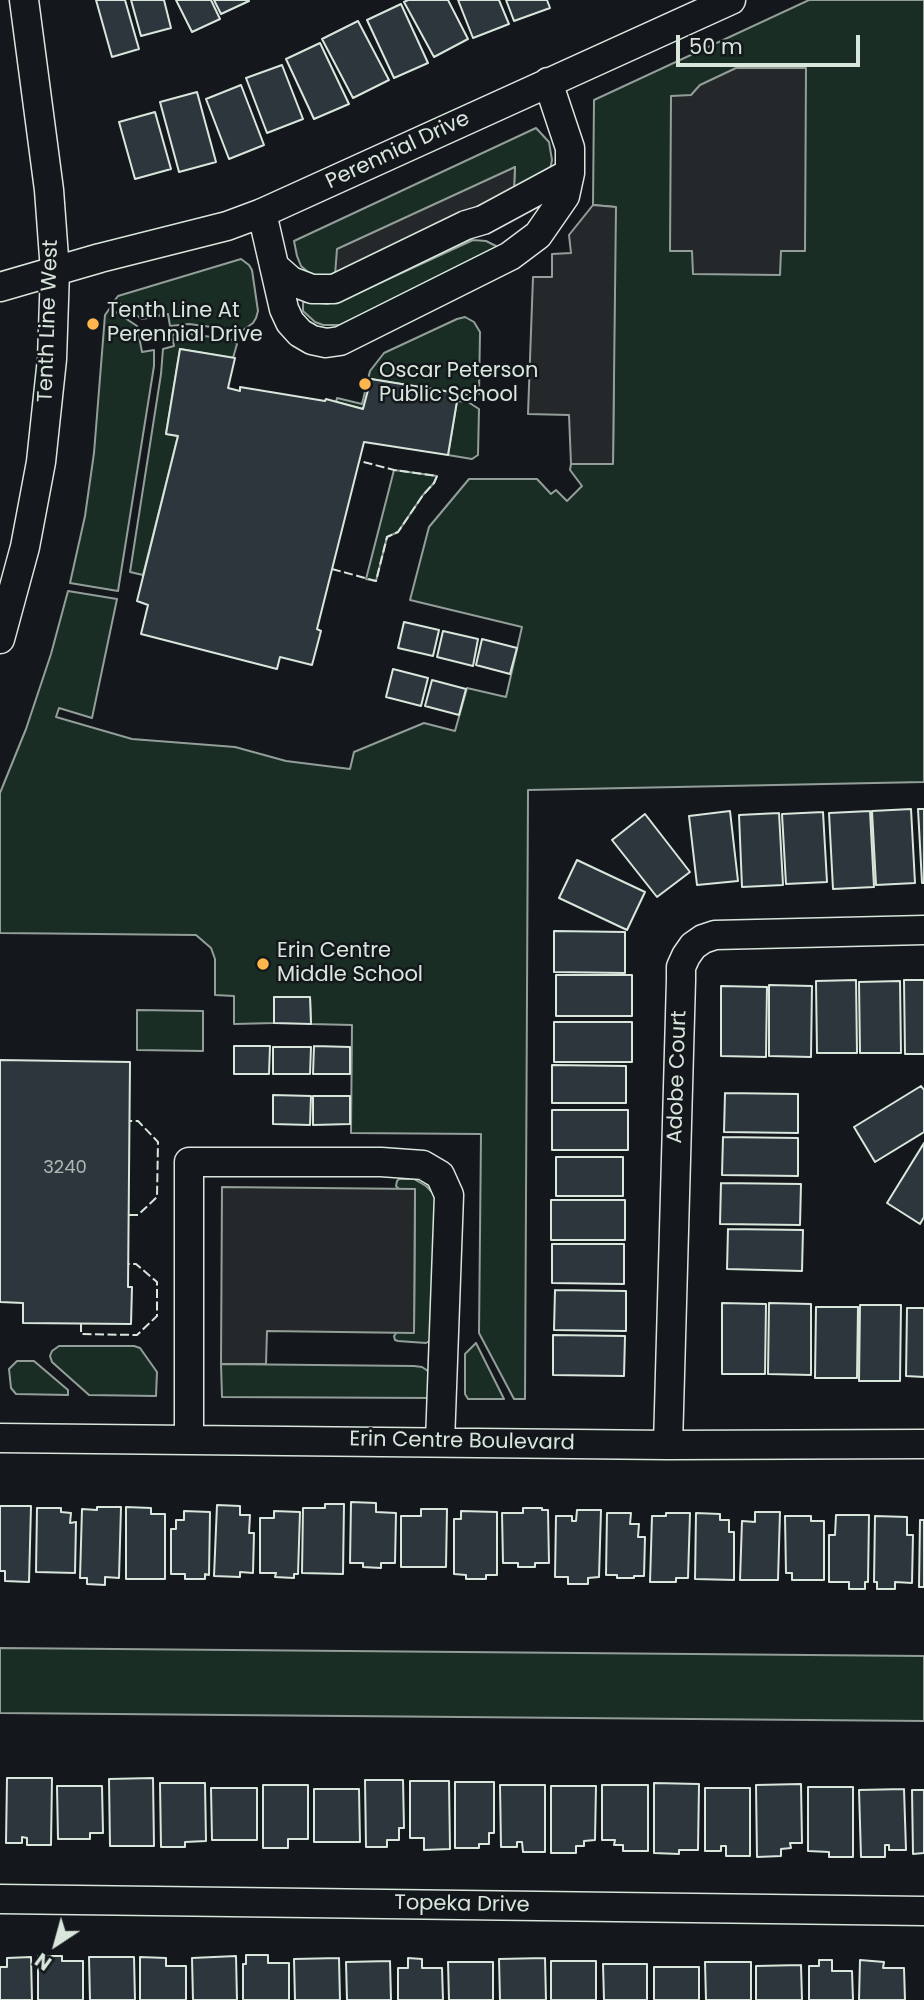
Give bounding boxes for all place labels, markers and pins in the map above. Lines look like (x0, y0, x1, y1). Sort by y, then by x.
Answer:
place label: Tenth Line At Perennial Drive (107, 299, 263, 349)
marker: Tenth Line At Perennial Drive (85, 316, 101, 332)
place label: Oscar Peterson Public School (379, 359, 538, 409)
marker: Oscar Peterson Public School (357, 376, 373, 392)
place label: Erin Centre Middle School (277, 939, 423, 989)
marker: Erin Centre Middle School (255, 956, 271, 972)

